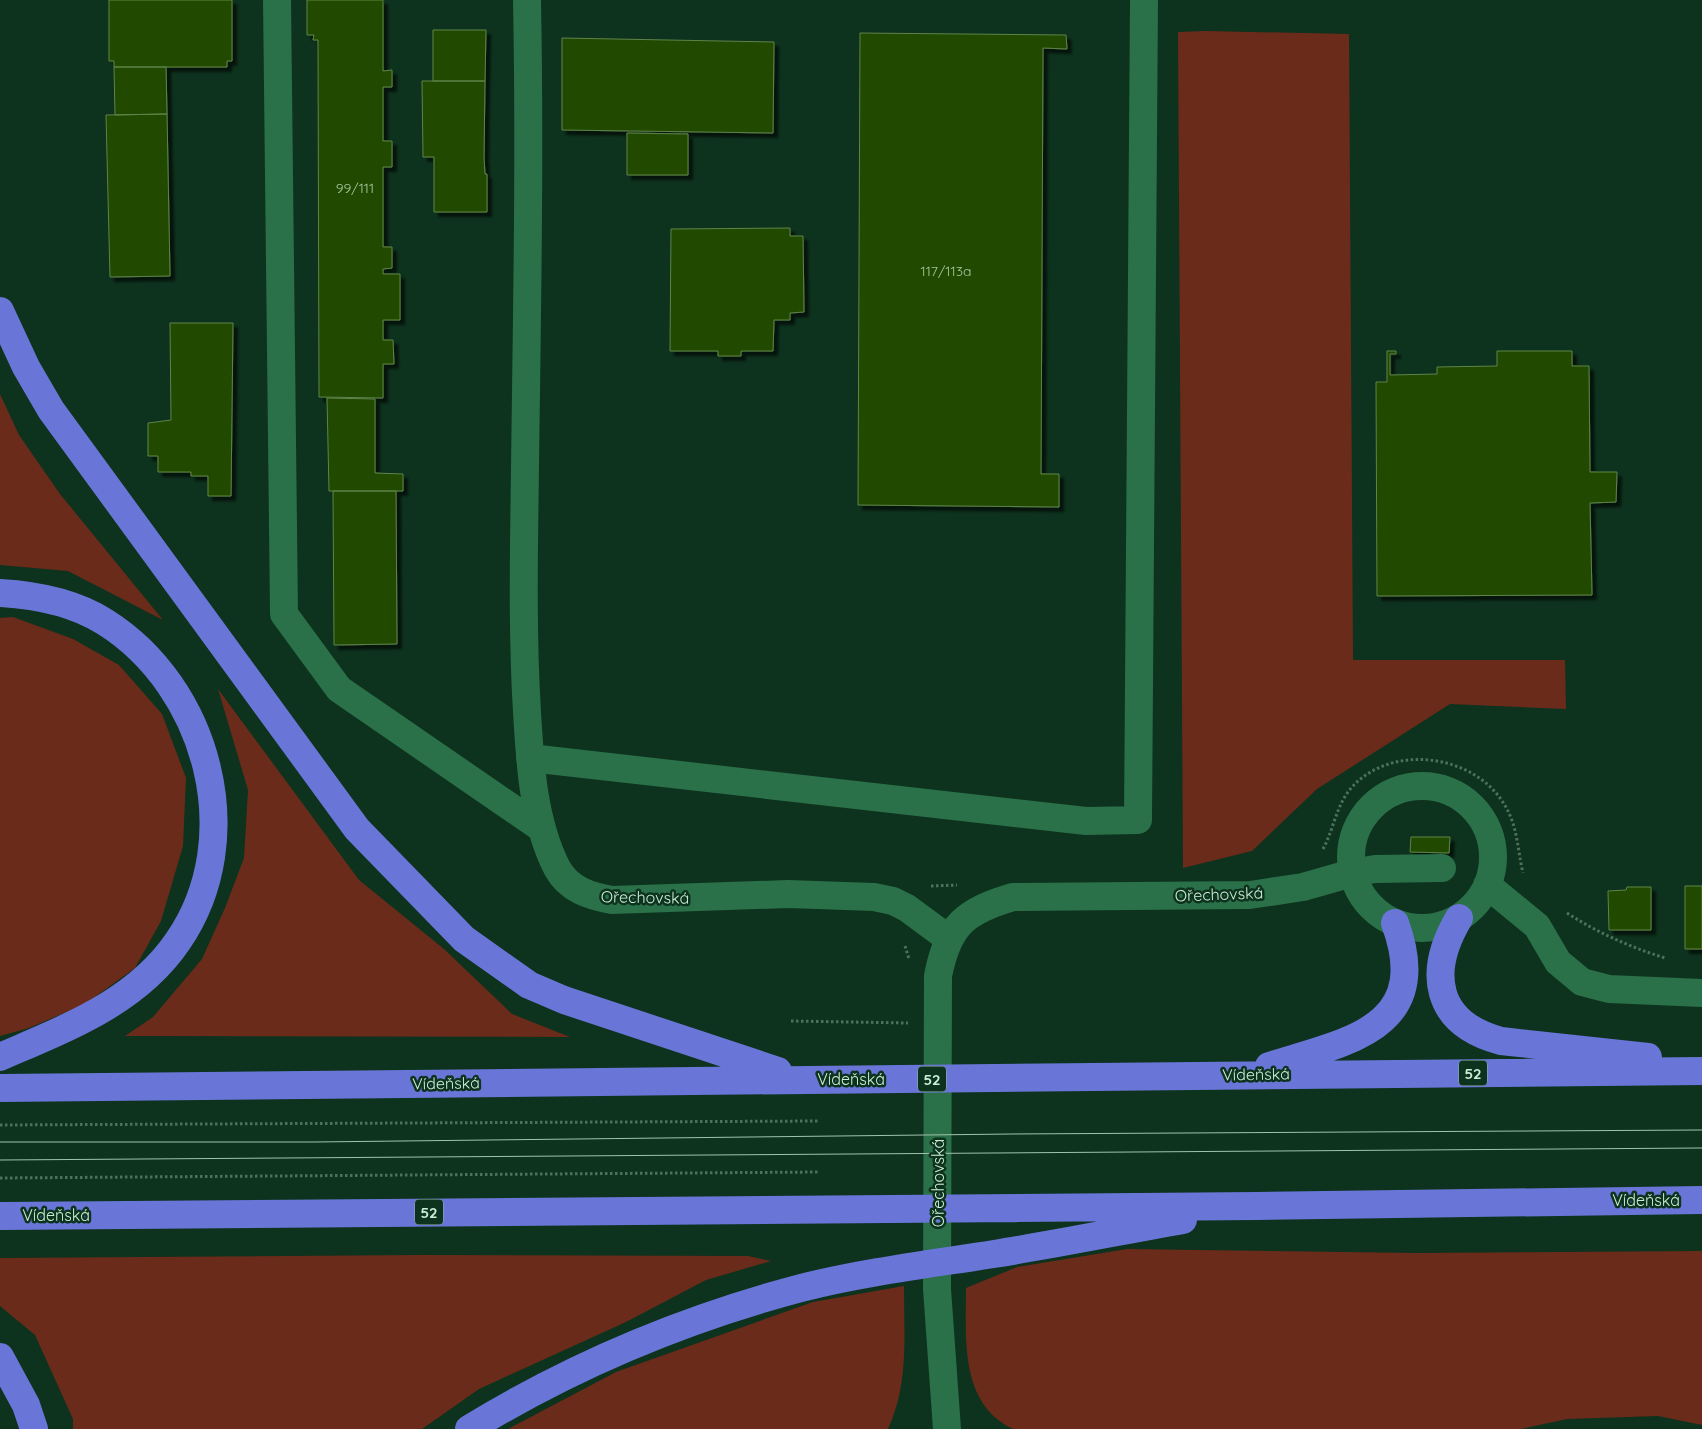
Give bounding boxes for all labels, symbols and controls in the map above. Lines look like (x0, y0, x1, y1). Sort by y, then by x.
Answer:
house number: 99/111 (336, 179, 374, 197)
house number: 117/113a (920, 262, 972, 280)
street label: Ořechovská (1174, 882, 1264, 906)
street label: Ořechovská (601, 886, 689, 908)
road number: 52 (1459, 1060, 1487, 1086)
street label: Vídeňská (1222, 1063, 1290, 1085)
road number: 52 (918, 1066, 946, 1092)
street label: Vídeňská (817, 1069, 885, 1089)
street label: Vídeňská (412, 1072, 480, 1094)
street label: Ořechovská (928, 1139, 948, 1227)
street label: Vídeňská (1612, 1190, 1680, 1210)
road number: 52 (415, 1200, 443, 1224)
street label: Vídeňská (22, 1205, 90, 1225)

